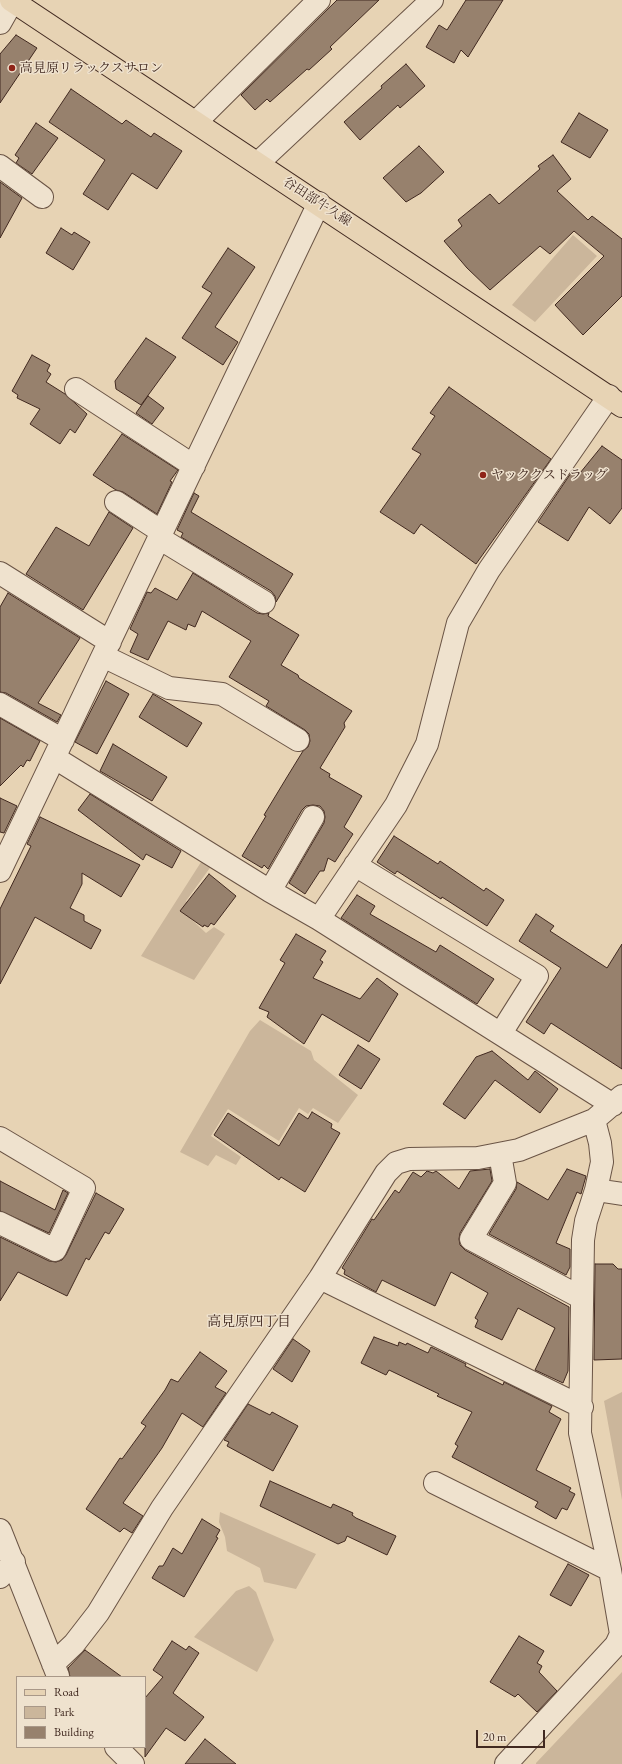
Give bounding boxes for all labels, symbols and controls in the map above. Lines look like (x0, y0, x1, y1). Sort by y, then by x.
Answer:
place label: 高見原リラックスサロン (20, 60, 163, 76)
marker: 高見原リラックスサロン (7, 63, 17, 73)
street label: 谷田部牛久線 (280, 174, 354, 230)
place label: ヤッククスドラッグ (491, 467, 608, 483)
marker: ヤッククスドラッグ (478, 470, 488, 480)
district label: 高見原四丁目 (207, 1314, 291, 1330)
legend (16, 1676, 146, 1748)
text: Road (54, 1684, 79, 1700)
text: Park (54, 1704, 74, 1720)
scale bar (478, 1722, 547, 1748)
text: Building (54, 1724, 94, 1740)
text: 20 m (483, 1729, 506, 1745)

